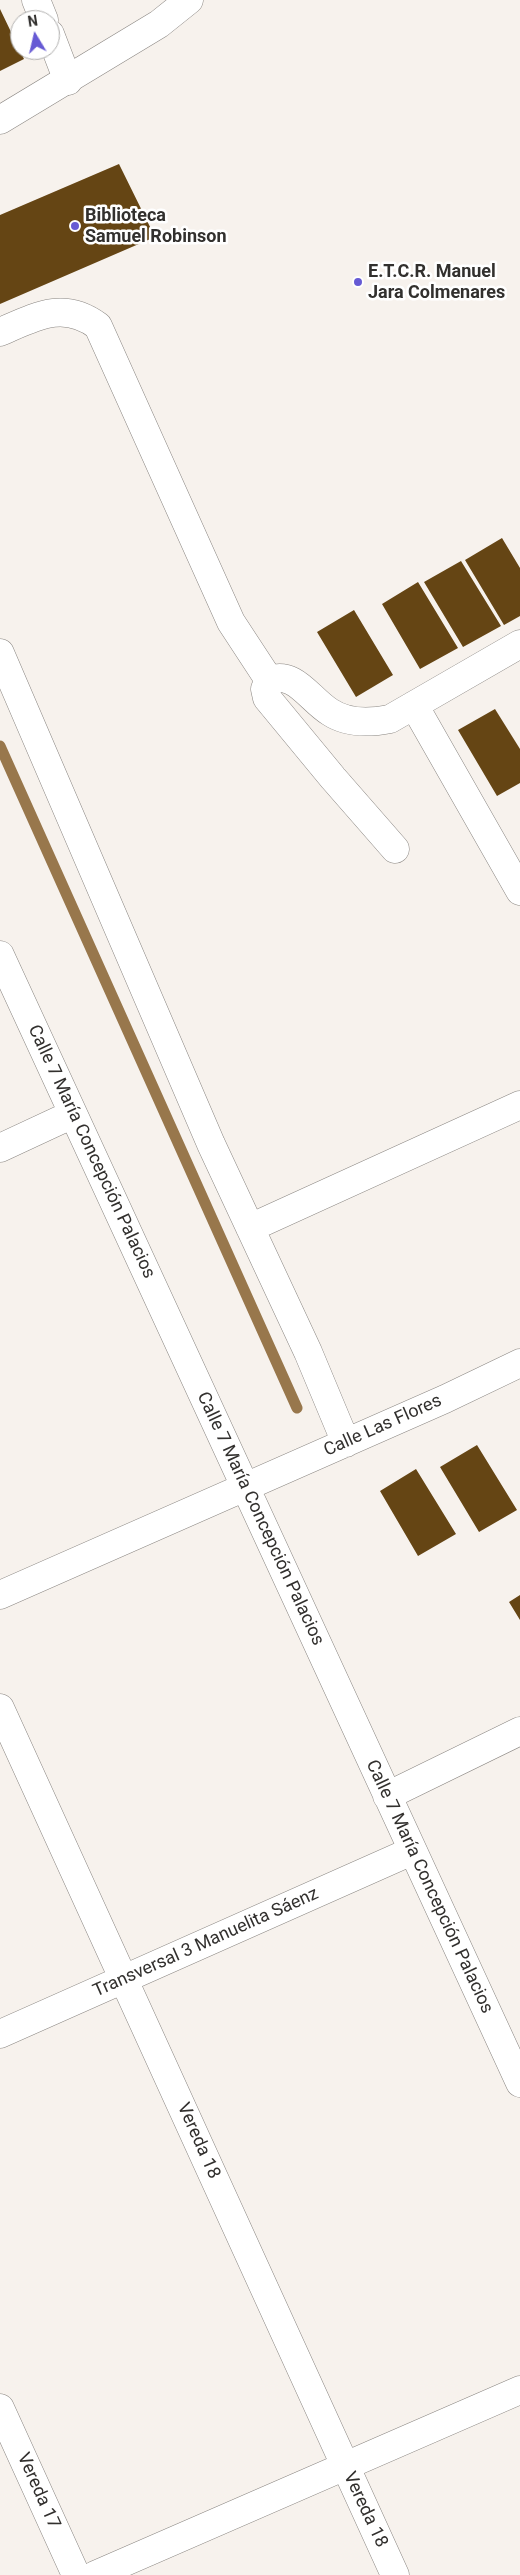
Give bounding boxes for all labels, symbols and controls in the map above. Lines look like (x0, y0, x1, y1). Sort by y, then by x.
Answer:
north arrow (10, 10, 60, 60)
text: N (27, 12, 39, 30)
place label: Biblioteca Samuel Robinson (85, 205, 227, 248)
marker: Biblioteca Samuel Robinson (69, 220, 81, 232)
place label: E.T.C.R. Manuel Jara Colmenares (368, 261, 505, 304)
marker: E.T.C.R. Manuel Jara Colmenares (352, 276, 364, 288)
street label: Calle 7 María Concepción Palacios (23, 1022, 159, 1282)
street label: Calle 7 María Concepción Palacios (192, 1389, 328, 1649)
street label: Calle Las Flores (321, 1390, 445, 1462)
street label: Calle 7 María Concepción Palacios (361, 1757, 497, 2017)
street label: Transversal 3 Manuelita Sáenz (90, 1883, 322, 2003)
street label: Vereda 18 (172, 2100, 224, 2182)
street label: Vereda 17 (12, 2450, 64, 2532)
street label: Vereda 18 (338, 2469, 392, 2551)

